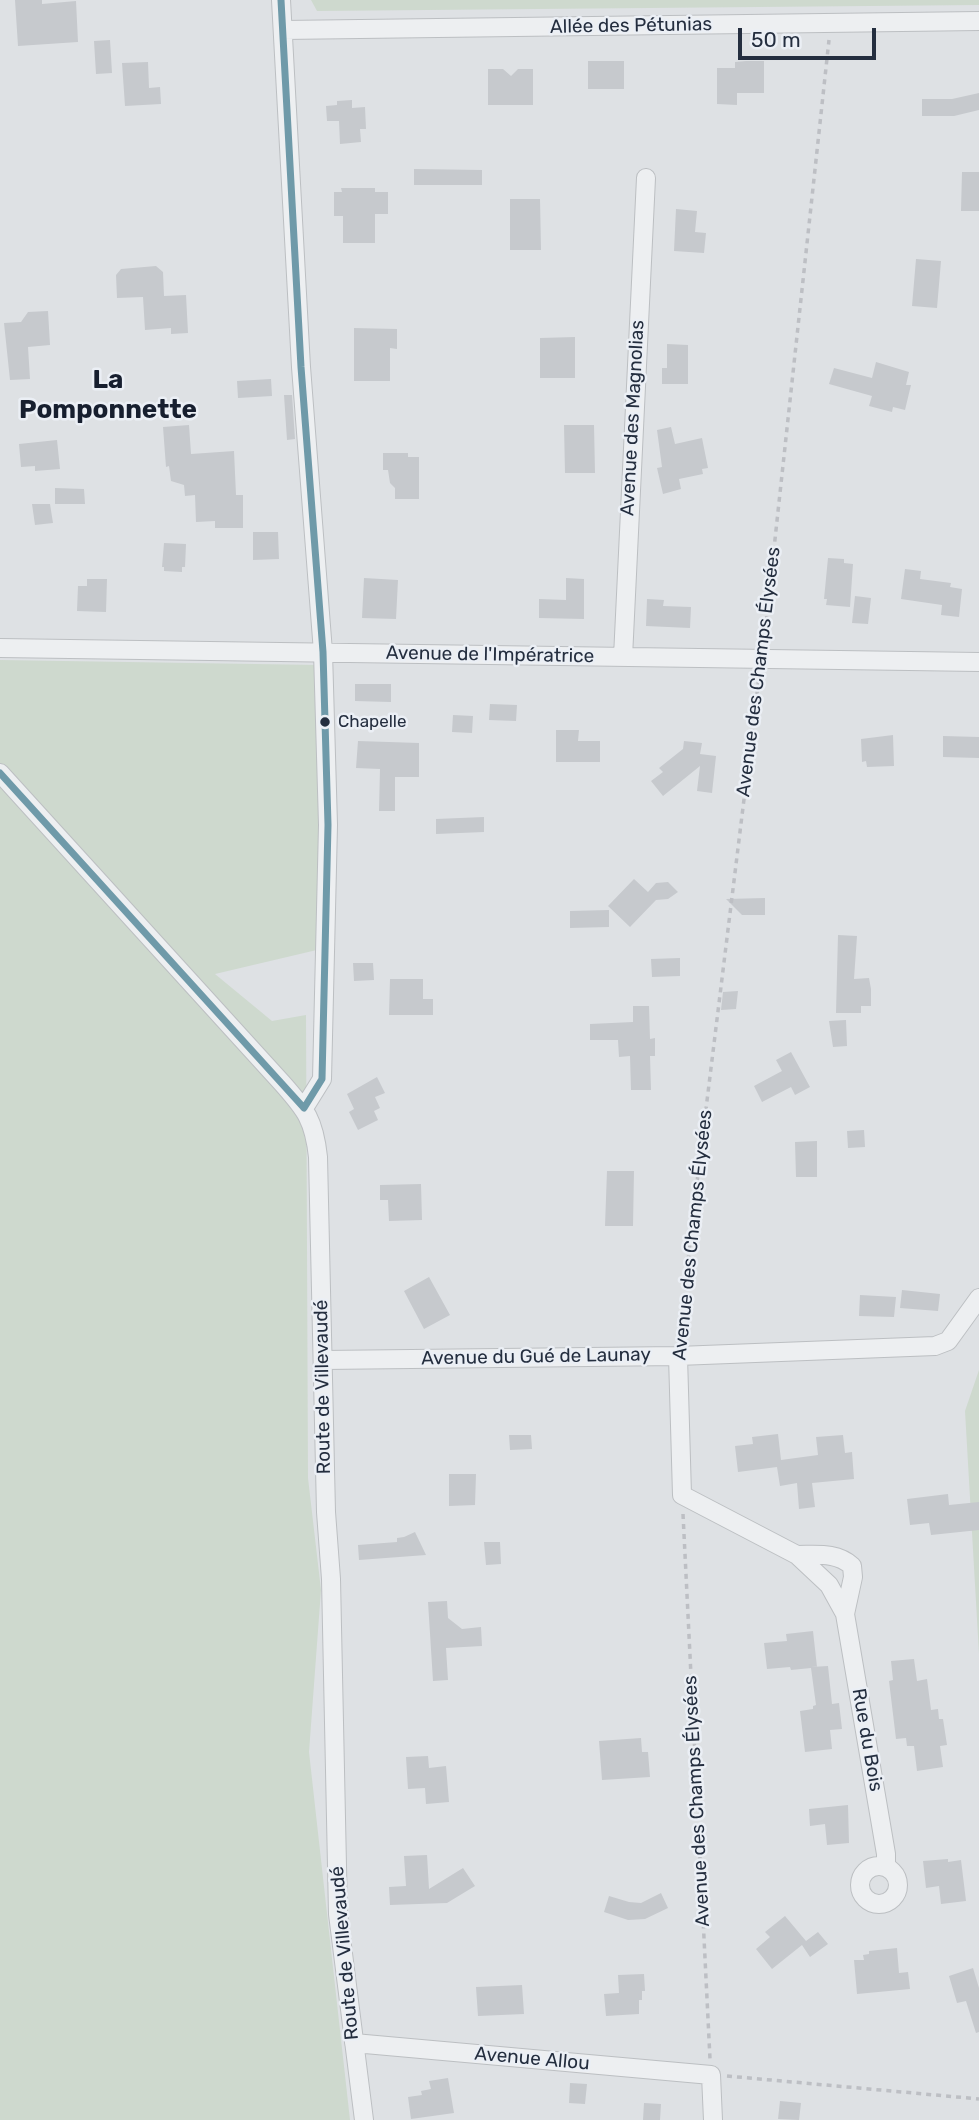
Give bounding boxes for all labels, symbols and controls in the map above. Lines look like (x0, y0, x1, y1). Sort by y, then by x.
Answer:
street label: Allée des Pétunias (550, 13, 712, 39)
scale bar (741, 14, 879, 58)
text: 50 m (751, 27, 801, 52)
street label: Avenue des Magnolias (616, 319, 650, 517)
district label: La Pomponnette (19, 364, 197, 426)
street label: Avenue des Champs Élysées (732, 546, 786, 798)
street label: Avenue de l'Impératrice (386, 642, 594, 668)
place label: Chapelle (338, 712, 406, 732)
marker: Chapelle (318, 715, 332, 729)
street label: Avenue des Champs Élysées (669, 1109, 717, 1361)
street label: Route de Villevaudé (310, 1300, 336, 1474)
street label: Avenue du Gué de Launay (421, 1344, 651, 1370)
street label: Avenue des Champs Élysées (679, 1675, 715, 1927)
street label: Rue du Bois (847, 1687, 887, 1793)
street label: Route de Villevaudé (326, 1865, 364, 2041)
street label: Avenue Allou (473, 2043, 591, 2075)

